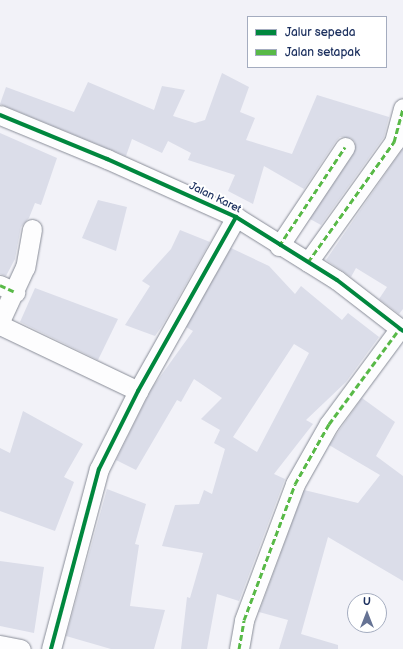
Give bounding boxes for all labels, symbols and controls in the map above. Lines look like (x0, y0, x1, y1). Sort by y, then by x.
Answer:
legend (247, 16, 387, 68)
text: Jalur sepeda (285, 25, 356, 40)
text: Jalan setapak (285, 45, 360, 60)
street label: Jalan Karet (187, 180, 243, 216)
north arrow (347, 593, 387, 633)
text: U (363, 595, 371, 608)

